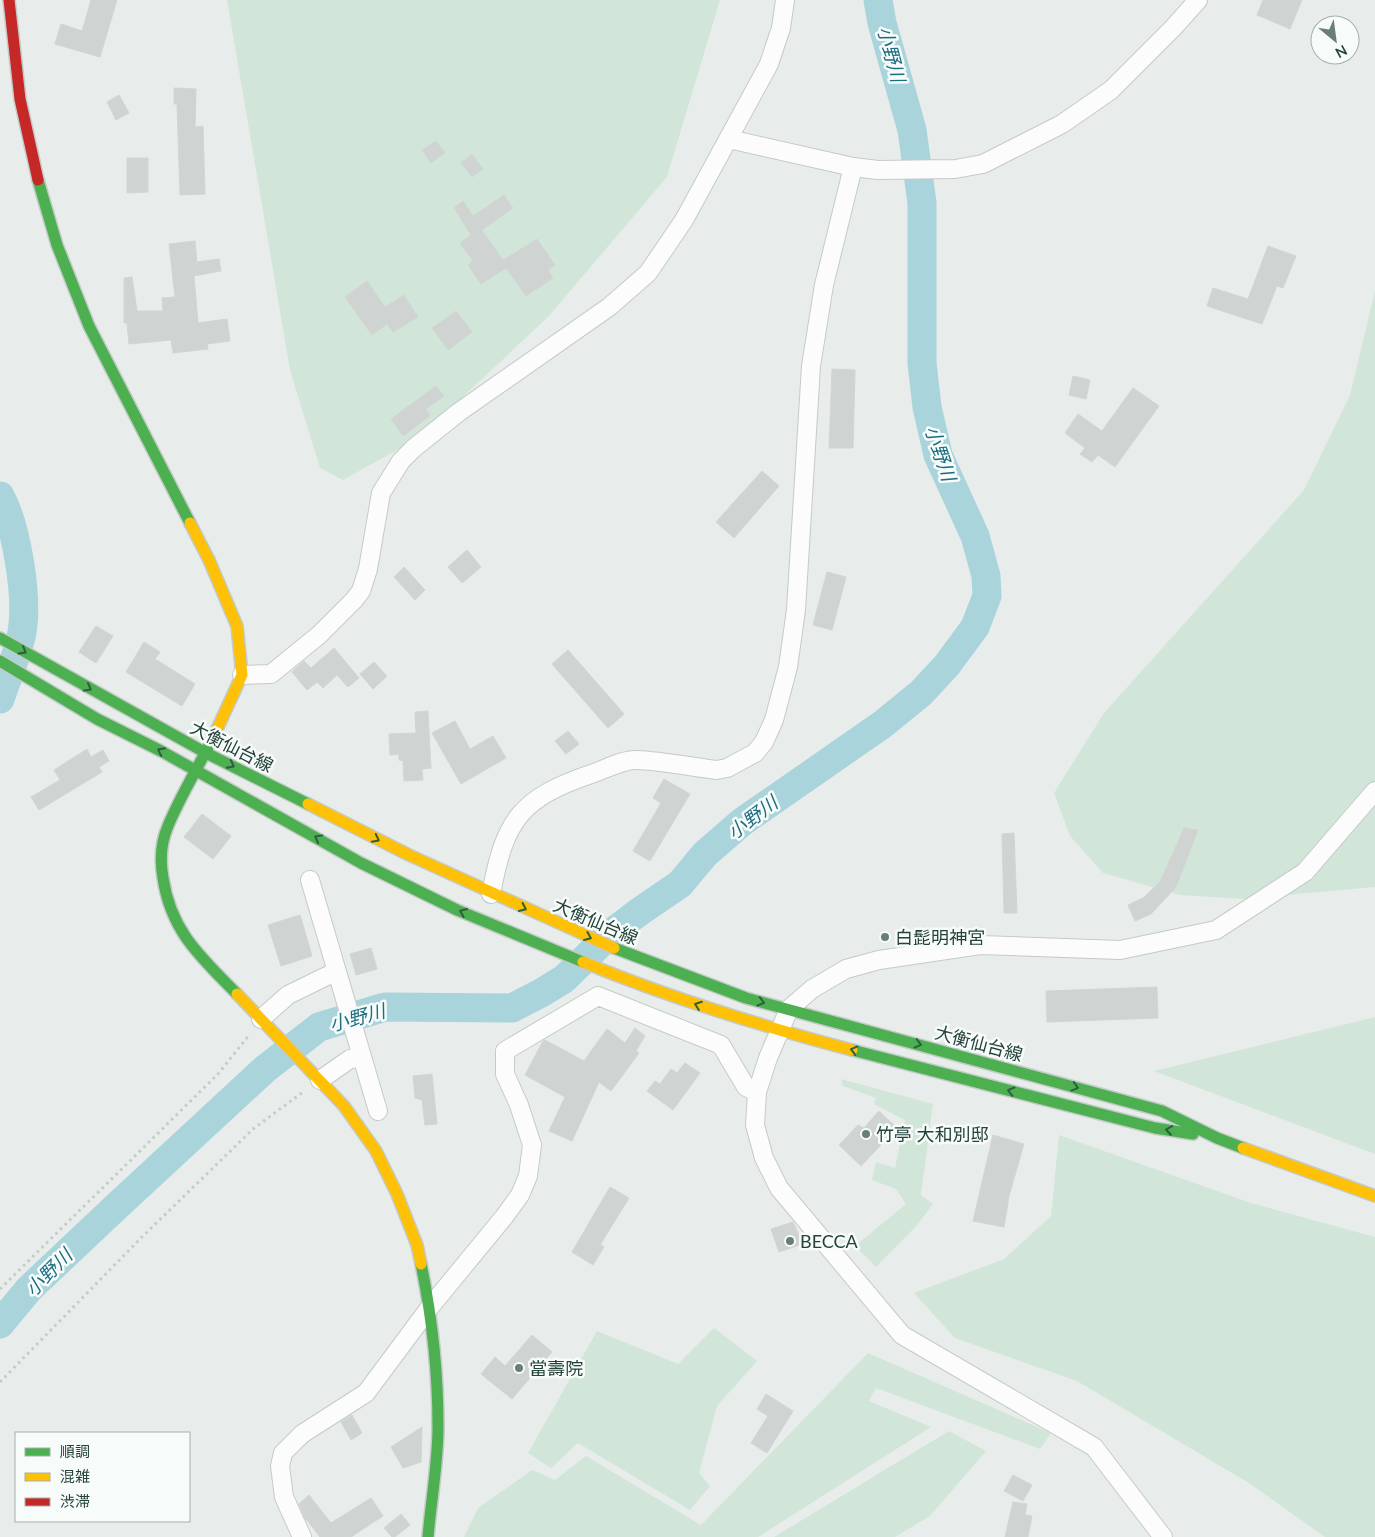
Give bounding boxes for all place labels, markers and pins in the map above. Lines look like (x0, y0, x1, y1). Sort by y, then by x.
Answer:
place label: 白髭明神宮 (895, 926, 985, 948)
marker: 白髭明神宮 (879, 931, 891, 943)
place label: 竹亭 大和別邸 (876, 1123, 989, 1145)
marker: 竹亭 大和別邸 (860, 1128, 872, 1140)
place label: BECCA (800, 1230, 859, 1252)
marker: BECCA (784, 1235, 796, 1247)
place label: 當壽院 (529, 1357, 583, 1379)
marker: 當壽院 (513, 1362, 525, 1374)

